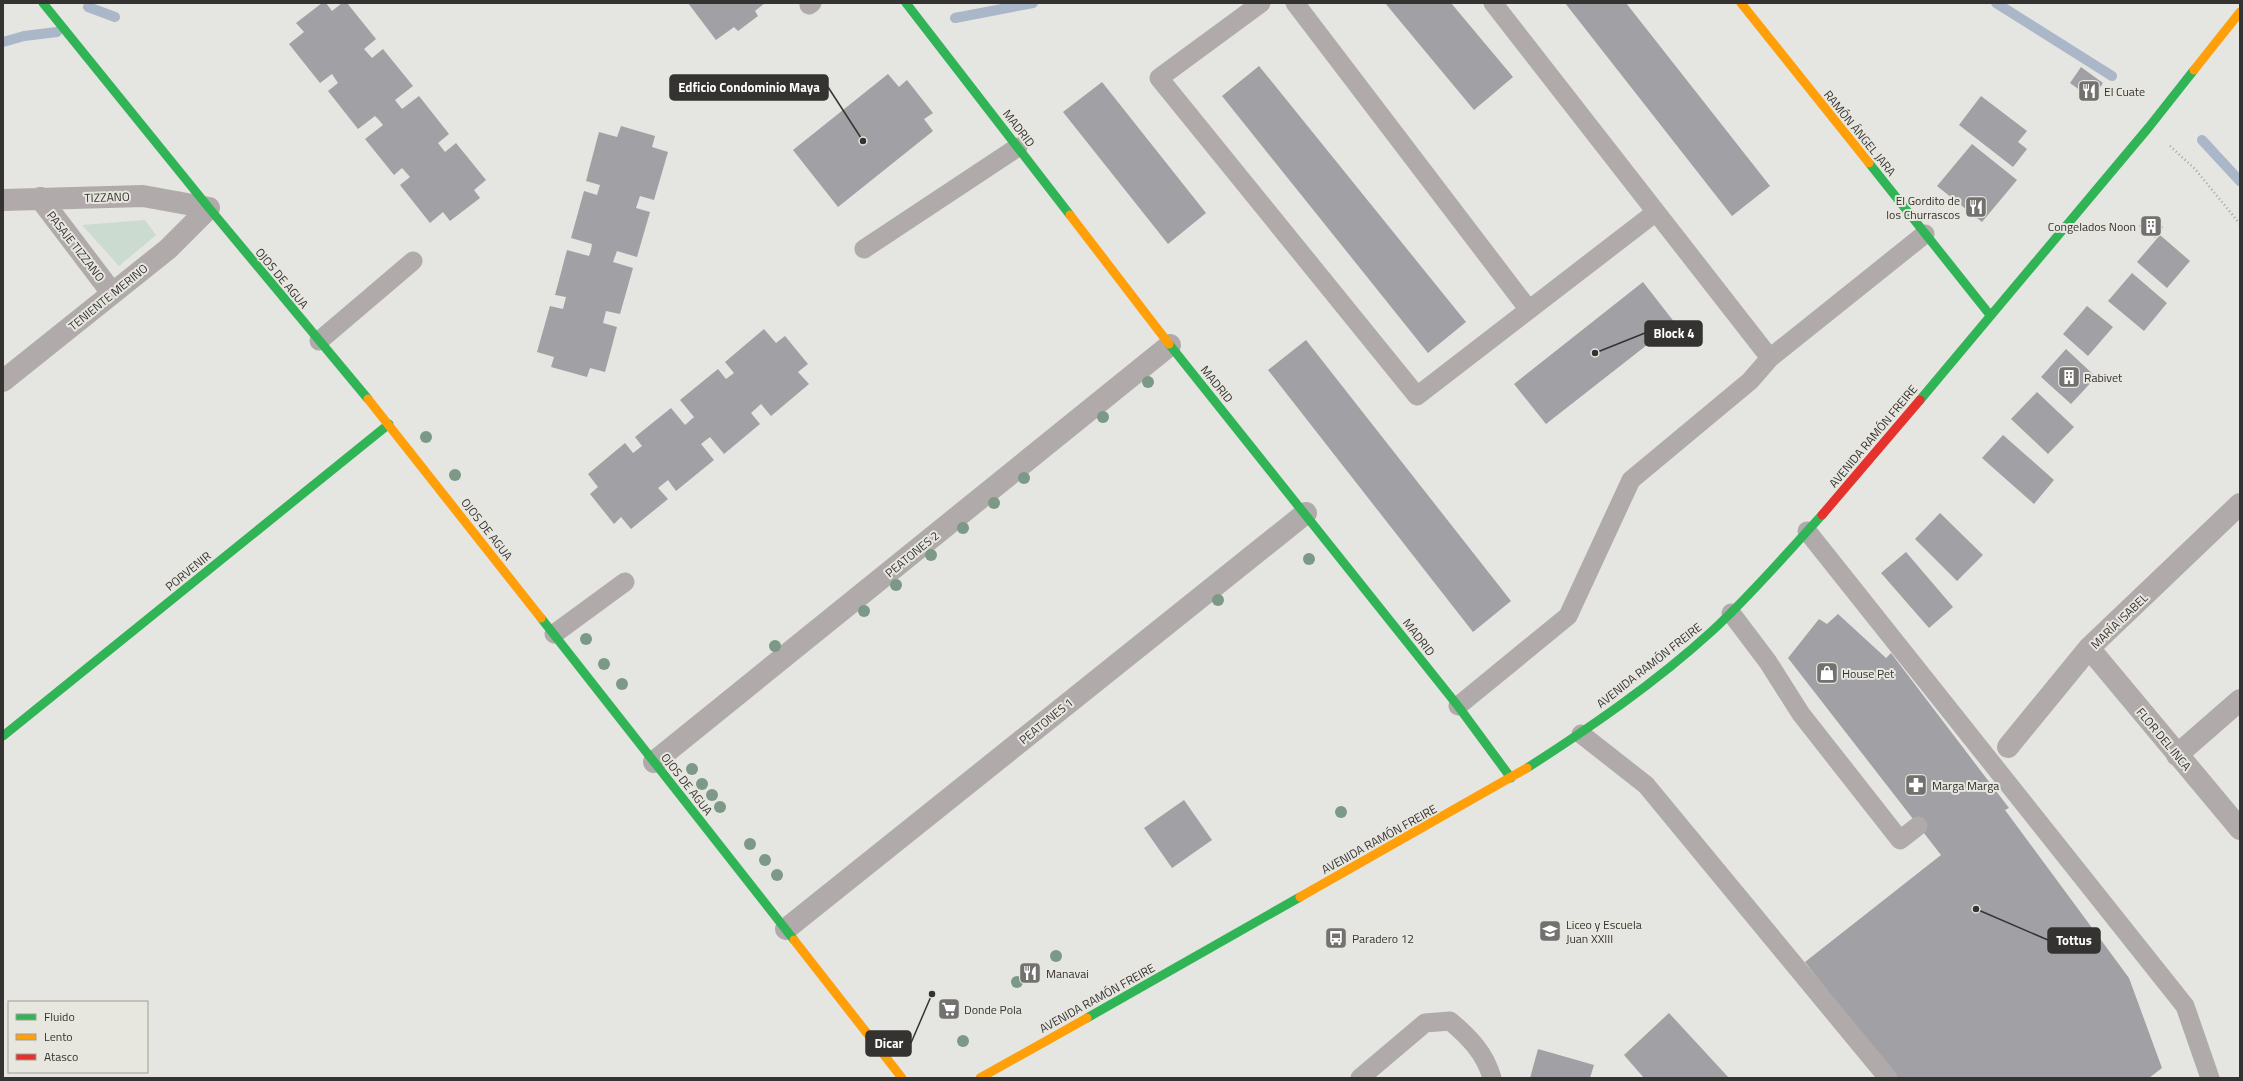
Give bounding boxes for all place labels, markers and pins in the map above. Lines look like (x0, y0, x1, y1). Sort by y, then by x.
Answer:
callout: Edficio Condominio Maya (670, 75, 828, 100)
restaurant icon: El Cuate (2076, 78, 2102, 104)
place label: El Cuate (2104, 82, 2145, 101)
place label: El Gordito de los Churrascos (1886, 191, 1960, 224)
restaurant icon: El Gordito de los Churrascos (1963, 194, 1989, 220)
building icon: Congelados Noon (2138, 213, 2164, 239)
place label: Congelados Noon (2048, 217, 2136, 236)
callout: Block 4 (1645, 321, 1702, 346)
building icon: Rabivet (2056, 364, 2082, 390)
place label: Rabivet (2084, 368, 2123, 387)
shop icon: House Pet (1814, 660, 1840, 686)
place label: House Pet (1842, 664, 1895, 683)
pharmacy icon: Marga Marga (1903, 772, 1929, 798)
place label: Marga Marga (1932, 776, 1999, 795)
place label: Liceo y Escuela Juan XXIII (1566, 915, 1642, 948)
school or university icon: Liceo y Escuela Juan XXIII (1537, 918, 1563, 944)
bus stop icon: Paradero 12 (1323, 925, 1349, 951)
callout: Tottus (2048, 928, 2100, 953)
place label: Paradero 12 (1352, 929, 1414, 948)
restaurant icon: Manavai (1017, 960, 1043, 986)
place label: Manavai (1046, 964, 1089, 983)
supermarket icon: Donde Pola (936, 996, 962, 1022)
place label: Donde Pola (964, 1000, 1022, 1019)
callout: Dicar (866, 1031, 911, 1056)

